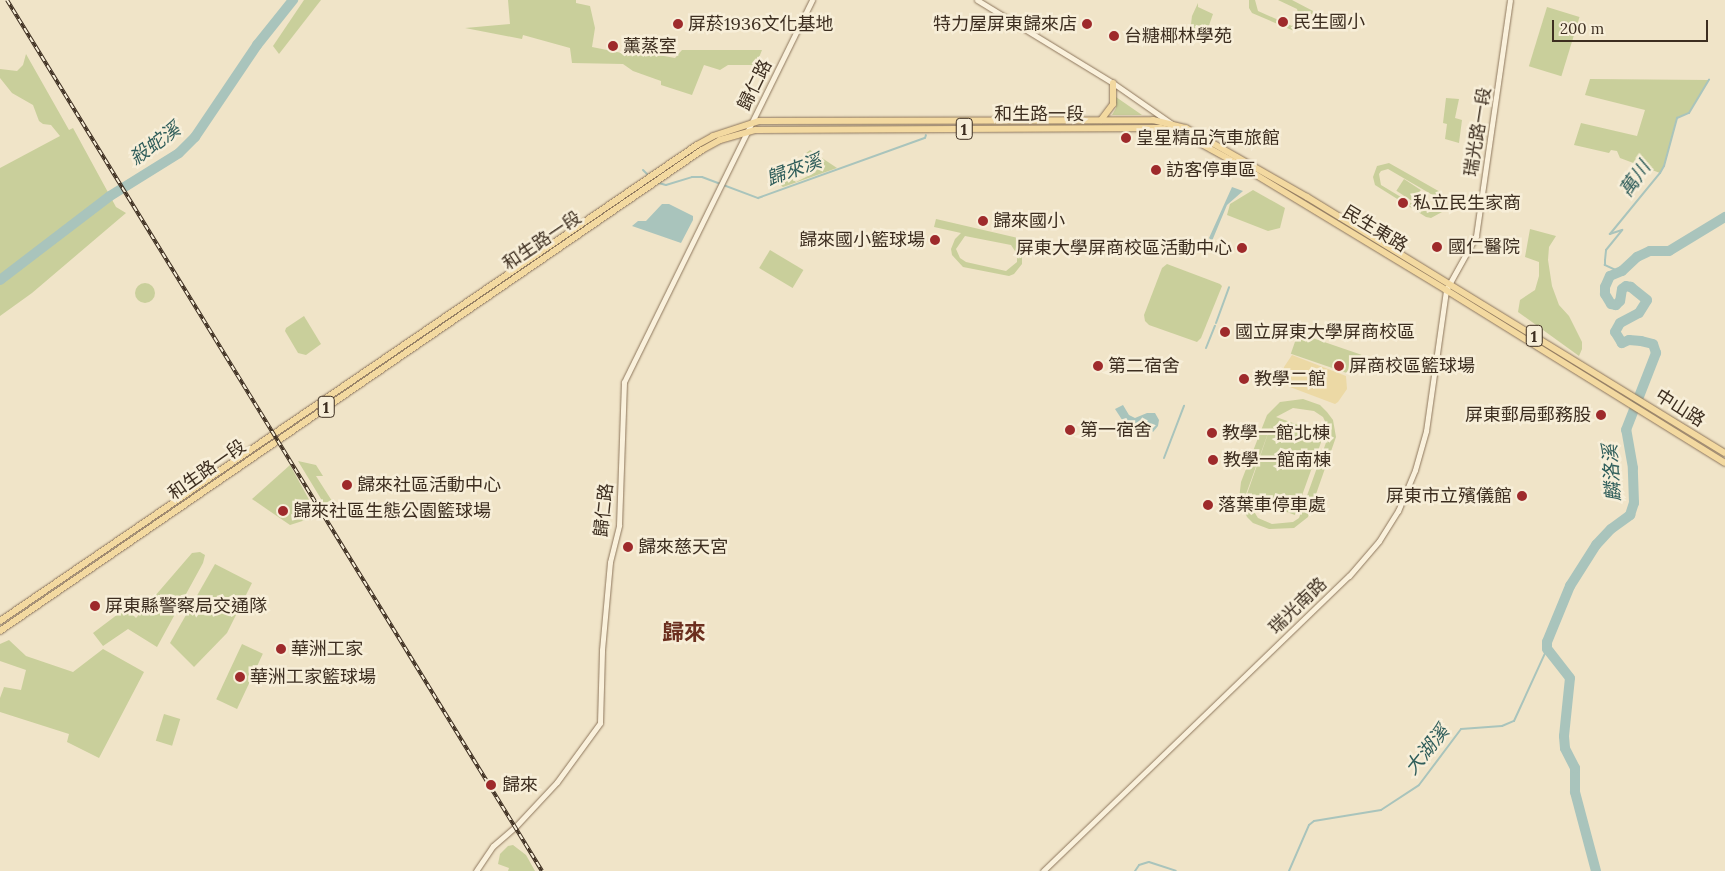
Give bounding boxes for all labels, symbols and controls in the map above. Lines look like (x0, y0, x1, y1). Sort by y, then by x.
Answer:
scale bar (1555, 10, 1711, 42)
place label: 民生國小 (1293, 11, 1365, 33)
place label: 屏菸1936文化基地 (688, 13, 833, 35)
place label: 特力屋屏東歸來店 (933, 13, 1077, 35)
marker: 民生國小 (1277, 16, 1289, 28)
marker: 屏菸1936文化基地 (672, 18, 684, 30)
marker: 特力屋屏東歸來店 (1081, 18, 1093, 30)
text: 200 m (1560, 19, 1604, 38)
place label: 台糖椰林學苑 (1124, 25, 1232, 47)
marker: 台糖椰林學苑 (1108, 30, 1120, 42)
place label: 薰蒸室 (623, 35, 677, 57)
marker: 薰蒸室 (607, 40, 619, 52)
street label: 歸仁路 (733, 56, 777, 114)
street label: 瑞光路一段 (1460, 86, 1496, 178)
street label: 和生路一段 (994, 103, 1084, 125)
road number: 1 (955, 116, 973, 142)
water label: 殺蛇溪 (125, 118, 185, 170)
place label: 皇星精品汽車旅館 (1136, 127, 1280, 149)
marker: 皇星精品汽車旅館 (1120, 132, 1132, 144)
water label: 歸來溪 (763, 150, 825, 190)
water label: 萬川 (1615, 157, 1655, 201)
place label: 訪客停車區 (1166, 159, 1256, 181)
marker: 訪客停車區 (1150, 164, 1162, 176)
place label: 私立民生家商 (1413, 192, 1521, 214)
marker: 私立民生家商 (1397, 197, 1409, 209)
street label: 民生東路 (1339, 201, 1411, 257)
street label: 和生路一段 (499, 207, 585, 275)
place label: 歸來國小 (993, 210, 1065, 232)
marker: 歸來國小 (977, 215, 989, 227)
place label: 歸來國小籃球場 (799, 229, 925, 251)
marker: 歸來國小籃球場 (929, 234, 941, 246)
place label: 國仁醫院 (1448, 236, 1520, 258)
place label: 屏東大學屏商校區活動中心 (1016, 237, 1232, 259)
marker: 國仁醫院 (1430, 240, 1444, 254)
marker: 屏東大學屏商校區活動中心 (1236, 242, 1248, 254)
place label: 國立屏東大學屏商校區 (1235, 321, 1415, 343)
road number: 1 (1525, 322, 1543, 350)
marker: 國立屏東大學屏商校區 (1219, 326, 1231, 338)
place label: 第二宿舍 (1108, 355, 1180, 377)
place label: 屏商校區籃球場 (1349, 355, 1475, 377)
marker: 第二宿舍 (1092, 360, 1104, 372)
marker: 屏商校區籃球場 (1333, 360, 1345, 372)
place label: 教學二館 (1254, 368, 1326, 390)
marker: 教學二館 (1238, 373, 1250, 385)
street label: 中山路 (1651, 385, 1709, 431)
road number: 1 (317, 394, 335, 421)
place label: 屏東郵局郵務股 (1465, 404, 1591, 426)
marker: 屏東郵局郵務股 (1595, 409, 1607, 421)
place label: 第一宿舍 (1080, 419, 1152, 441)
place label: 教學一館北棟 (1222, 422, 1330, 444)
marker: 第一宿舍 (1064, 424, 1076, 436)
marker: 教學一館北棟 (1206, 427, 1218, 439)
street label: 和生路一段 (164, 435, 250, 505)
water label: 麟洛溪 (1599, 444, 1625, 502)
place label: 教學一館南棟 (1223, 449, 1331, 471)
marker: 教學一館南棟 (1207, 454, 1219, 466)
place label: 歸來社區活動中心 (357, 474, 501, 496)
marker: 歸來社區活動中心 (341, 479, 353, 491)
street label: 歸仁路 (590, 482, 618, 538)
place label: 屏東市立殯儀館 (1386, 485, 1512, 507)
marker: 屏東市立殯儀館 (1516, 490, 1528, 502)
place label: 落葉車停車處 (1218, 494, 1326, 516)
marker: 落葉車停車處 (1202, 499, 1214, 511)
place label: 歸來社區生態公園籃球場 (293, 500, 491, 522)
marker: 歸來社區生態公園籃球場 (277, 505, 289, 517)
place label: 歸來慈天宮 (638, 536, 728, 558)
marker: 歸來慈天宮 (622, 541, 634, 553)
street label: 瑞光南路 (1265, 573, 1331, 639)
place label: 屏東縣警察局交通隊 (105, 595, 267, 617)
marker: 屏東縣警察局交通隊 (89, 600, 101, 612)
district label: 歸來 (662, 620, 706, 646)
place label: 華洲工家 (291, 638, 363, 660)
marker: 華洲工家 (275, 643, 287, 655)
place label: 華洲工家籃球場 (250, 666, 376, 688)
marker: 華洲工家籃球場 (234, 671, 246, 683)
water label: 大湖溪 (1400, 721, 1454, 779)
place label: 歸來 (502, 774, 538, 796)
marker: 歸來 (484, 778, 498, 792)

